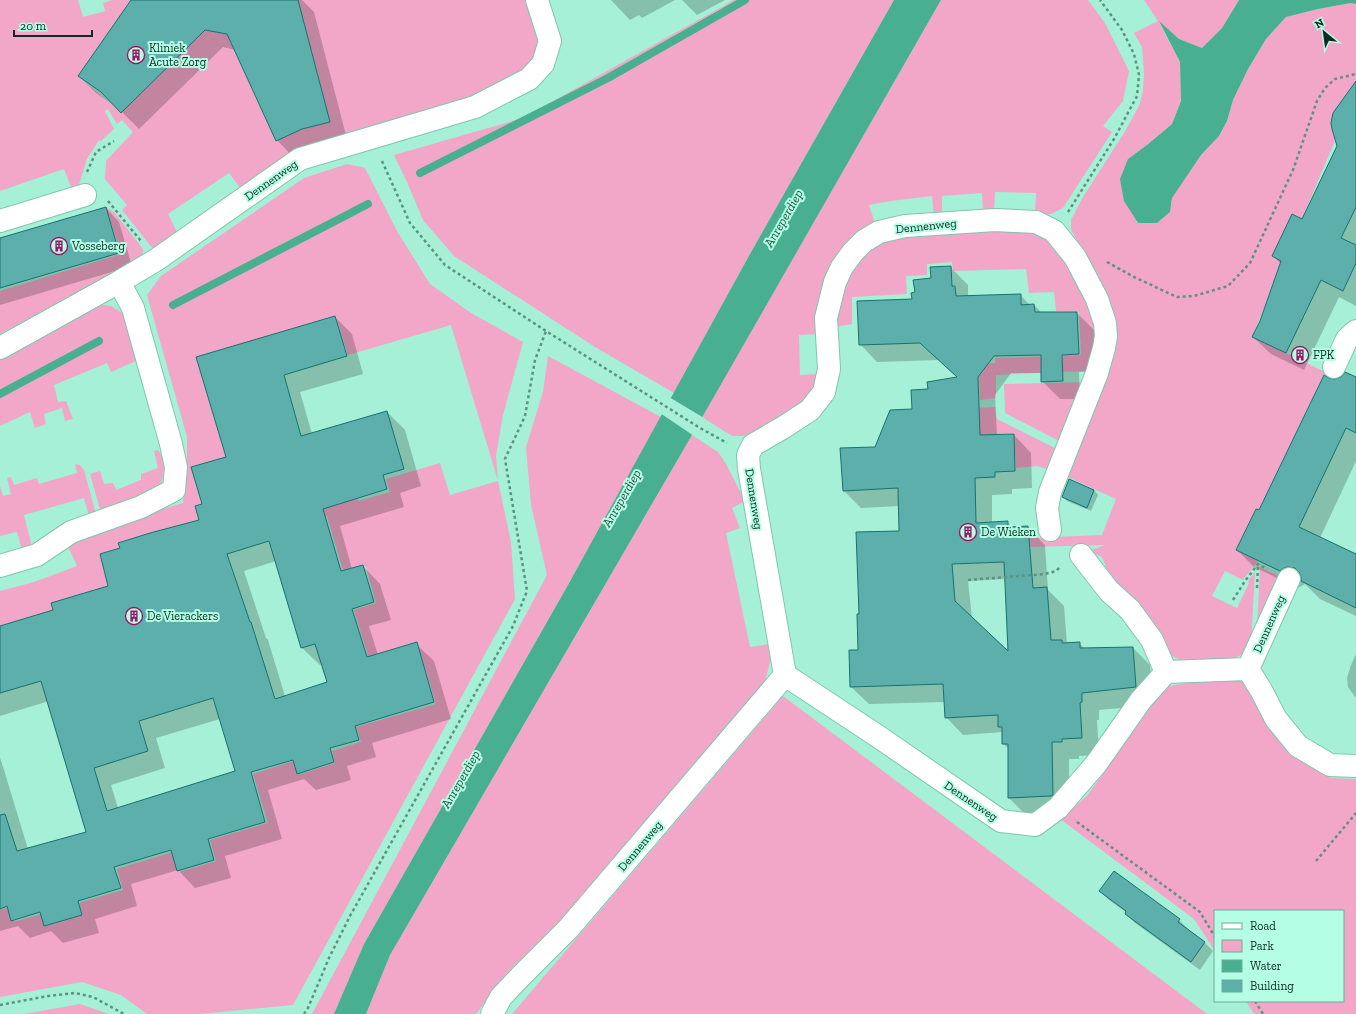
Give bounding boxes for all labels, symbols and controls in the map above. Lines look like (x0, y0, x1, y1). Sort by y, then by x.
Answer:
scale bar (14, 12, 92, 38)
north arrow (1304, 12, 1344, 52)
text: N (1313, 16, 1327, 31)
text: 20 m (20, 19, 47, 33)
place label: Kliniek Acute Zorg (149, 41, 207, 69)
building icon: Kliniek Acute Zorg (126, 45, 146, 65)
street label: Dennenweg (242, 156, 301, 203)
water label: Anreperdiep (760, 186, 806, 251)
street label: Dennenweg (895, 216, 958, 236)
building icon: Vosseberg (49, 236, 69, 256)
place label: Vosseberg (71, 239, 125, 253)
building icon: FPK (1290, 345, 1310, 365)
place label: FPK (1313, 348, 1335, 362)
water label: Anreperdiep (598, 466, 644, 531)
street label: Dennenweg (742, 468, 766, 531)
building icon: De Wieken (958, 522, 978, 542)
place label: De Wieken (981, 525, 1036, 539)
street label: Dennenweg (1250, 593, 1288, 655)
building icon: De Vierackers (124, 606, 144, 626)
place label: De Vierackers (147, 609, 218, 623)
water label: Anreperdiep (437, 747, 483, 812)
street label: Dennenweg (942, 778, 1001, 824)
street label: Dennenweg (615, 818, 665, 874)
legend (1214, 910, 1344, 1002)
text: Road (1250, 919, 1276, 933)
text: Park (1250, 939, 1275, 953)
text: Water (1250, 959, 1282, 973)
text: Building (1250, 979, 1294, 993)

